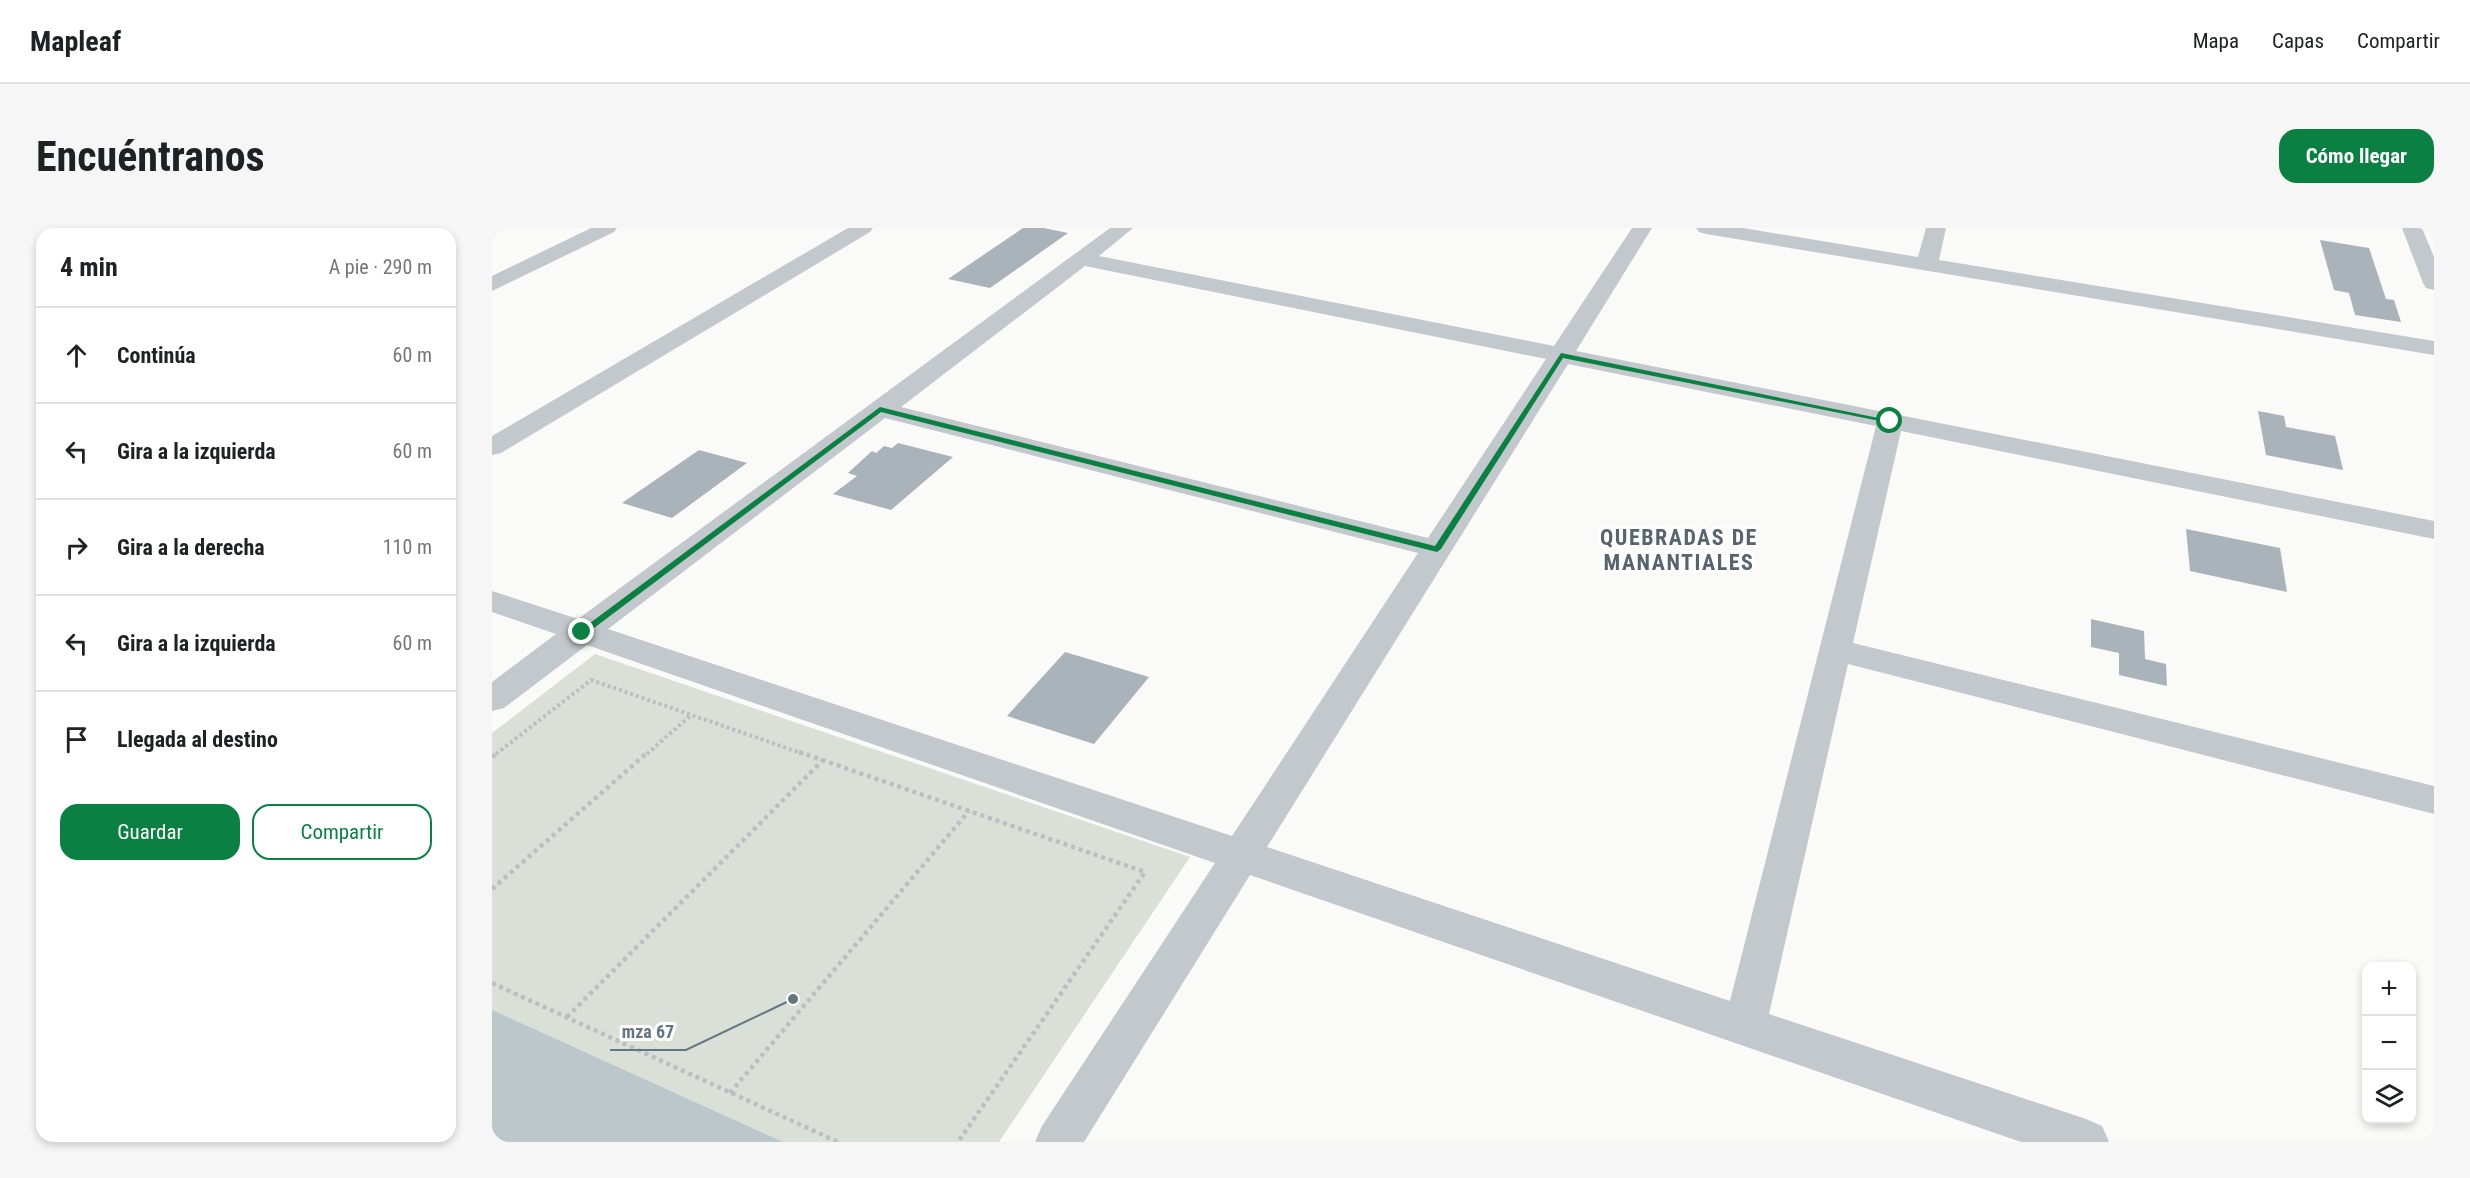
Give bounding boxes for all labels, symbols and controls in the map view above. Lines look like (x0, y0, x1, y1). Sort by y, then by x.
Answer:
text: Mapleaf (30, 25, 121, 58)
text: Mapa (2193, 29, 2239, 53)
text: Capas (2272, 29, 2324, 53)
text: Compartir (2357, 29, 2440, 53)
button: Cómo llegar (2279, 129, 2434, 183)
text: Encuéntranos (36, 132, 265, 181)
text: 4 min (60, 252, 118, 282)
text: A pie · 290 m (329, 255, 432, 279)
icon: ahead (60, 339, 93, 372)
text: Continúa (117, 343, 196, 368)
text: 60 m (393, 343, 432, 367)
route start (1876, 407, 1902, 433)
icon: left (60, 435, 93, 468)
text: Gira a la izquierda (117, 439, 276, 464)
text: 60 m (393, 439, 432, 463)
district label: QUEBRADAS DE MANANTIALES (1600, 525, 1758, 575)
icon: right (60, 531, 93, 564)
text: Gira a la derecha (117, 535, 265, 560)
text: 110 m (383, 535, 432, 559)
route end (568, 618, 594, 644)
icon: left (60, 627, 93, 660)
text: Gira a la izquierda (117, 631, 276, 656)
text: 60 m (393, 631, 432, 655)
icon: arrive (60, 723, 93, 756)
text: Llegada al destino (117, 727, 278, 752)
button: Guardar (60, 804, 240, 860)
button: Compartir (252, 804, 432, 860)
map controls (2362, 962, 2416, 1124)
button: + (2362, 962, 2416, 1016)
callout: mza 67 (610, 1014, 686, 1050)
button: − (2362, 1016, 2416, 1070)
text: mza 67 (622, 1021, 674, 1042)
button: layers (2362, 1070, 2416, 1124)

